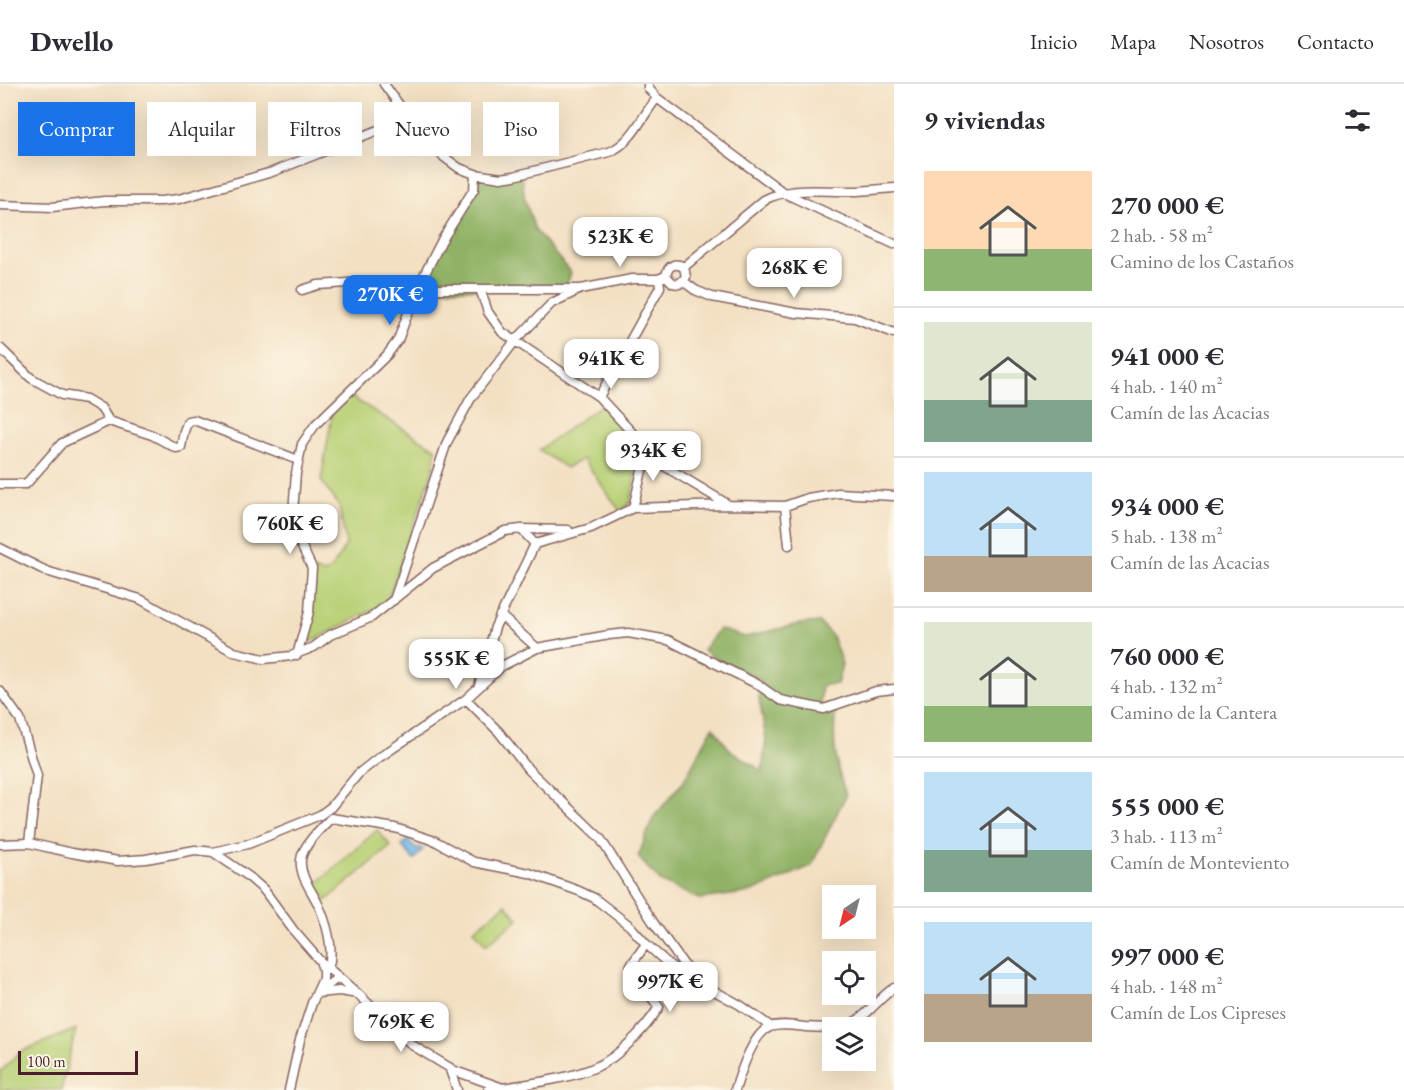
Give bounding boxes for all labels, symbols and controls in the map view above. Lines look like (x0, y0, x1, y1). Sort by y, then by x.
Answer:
text: Dwello (30, 23, 113, 59)
text: Inicio (1030, 28, 1077, 55)
text: Mapa (1110, 28, 1156, 55)
text: Nosotros (1189, 28, 1264, 55)
text: Contacto (1297, 28, 1374, 55)
chip: Comprar (18, 102, 135, 156)
chip: Alquilar (147, 102, 256, 156)
chip: Filtros (268, 102, 362, 156)
chip: Nuevo (374, 102, 471, 156)
chip: Piso (483, 102, 559, 156)
text: 9 viviendas (924, 103, 1045, 137)
icon: filters (1341, 104, 1374, 137)
text: 270 000 € (1110, 188, 1224, 222)
icon: home (972, 195, 1044, 267)
pin: 523K € (571, 217, 669, 268)
text: 2 hab. · 58 m² (1110, 222, 1213, 248)
text: 523K € (587, 223, 653, 249)
pin: 268K € (745, 248, 843, 299)
text: Camino de los Castaños (1110, 248, 1294, 274)
text: 268K € (761, 254, 827, 280)
pin: 270K € (341, 275, 439, 326)
text: 270K € (357, 281, 423, 307)
pin: 941K € (562, 339, 660, 390)
text: 941 000 € (1110, 339, 1224, 373)
text: 941K € (578, 345, 644, 371)
icon: home (972, 346, 1044, 418)
text: 4 hab. · 140 m² (1110, 373, 1223, 399)
text: Camín de las Acacias (1110, 399, 1270, 425)
pin: 934K € (604, 431, 702, 482)
text: 934K € (620, 437, 686, 463)
text: 934 000 € (1110, 489, 1224, 523)
icon: home (972, 496, 1044, 568)
pin: 760K € (241, 504, 339, 555)
text: 760K € (257, 510, 323, 536)
text: 5 hab. · 138 m² (1110, 523, 1223, 549)
text: Camín de las Acacias (1110, 549, 1270, 575)
pin: 555K € (407, 639, 505, 690)
text: 760 000 € (1110, 639, 1224, 673)
text: 555K € (423, 645, 489, 671)
icon: home (972, 646, 1044, 718)
text: 4 hab. · 132 m² (1110, 673, 1223, 699)
text: Camino de la Cantera (1110, 699, 1277, 725)
text: 555 000 € (1110, 789, 1224, 823)
icon: home (972, 796, 1044, 868)
text: 3 hab. · 113 m² (1110, 823, 1223, 849)
text: Camín de Monteviento (1110, 849, 1289, 875)
north arrow (822, 885, 876, 939)
map controls (822, 885, 876, 1071)
text: 997 000 € (1110, 939, 1224, 973)
icon: home (972, 946, 1044, 1018)
button: locate (822, 951, 876, 1005)
pin: 997K € (621, 962, 719, 1013)
text: 997K € (637, 968, 703, 994)
text: 4 hab. · 148 m² (1110, 973, 1223, 999)
text: Camín de Los Cipreses (1110, 999, 1286, 1025)
pin: 769K € (352, 1002, 450, 1053)
text: 769K € (368, 1008, 434, 1034)
button: layers (822, 1017, 876, 1071)
scale bar (18, 1048, 138, 1076)
text: 100 m (27, 1051, 66, 1072)

